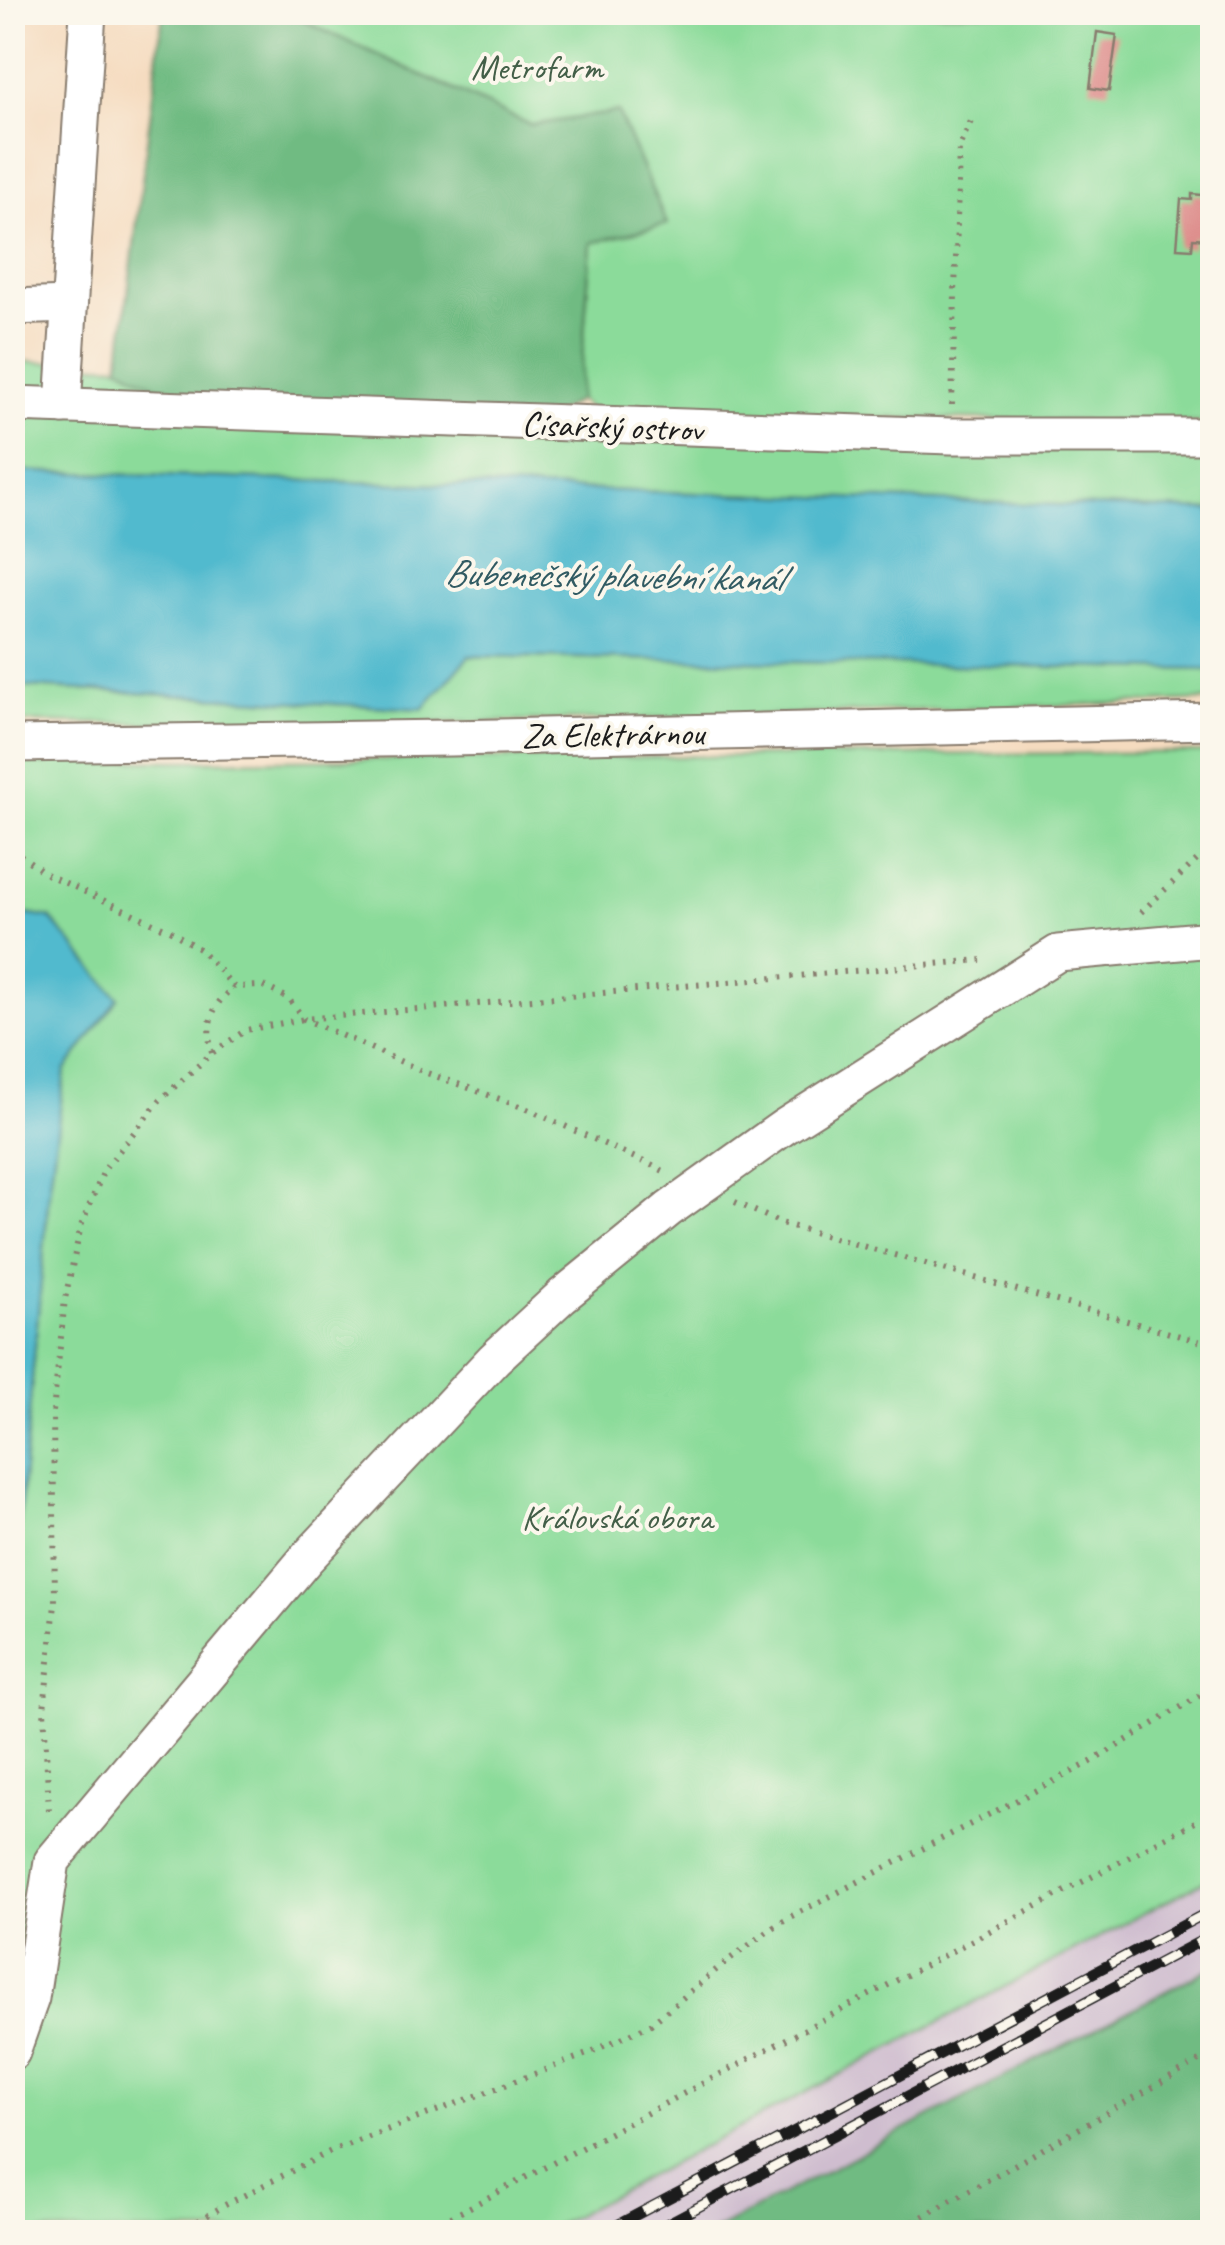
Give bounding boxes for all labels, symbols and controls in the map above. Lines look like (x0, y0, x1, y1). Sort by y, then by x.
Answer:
park label: Metrofarm (471, 45, 605, 90)
street label: Císařský ostrov (521, 401, 706, 452)
water label: Bubenečský plavební kanál (444, 549, 794, 602)
street label: Za Elektrárnou (521, 710, 707, 759)
park label: Královská obora (522, 1495, 715, 1540)

